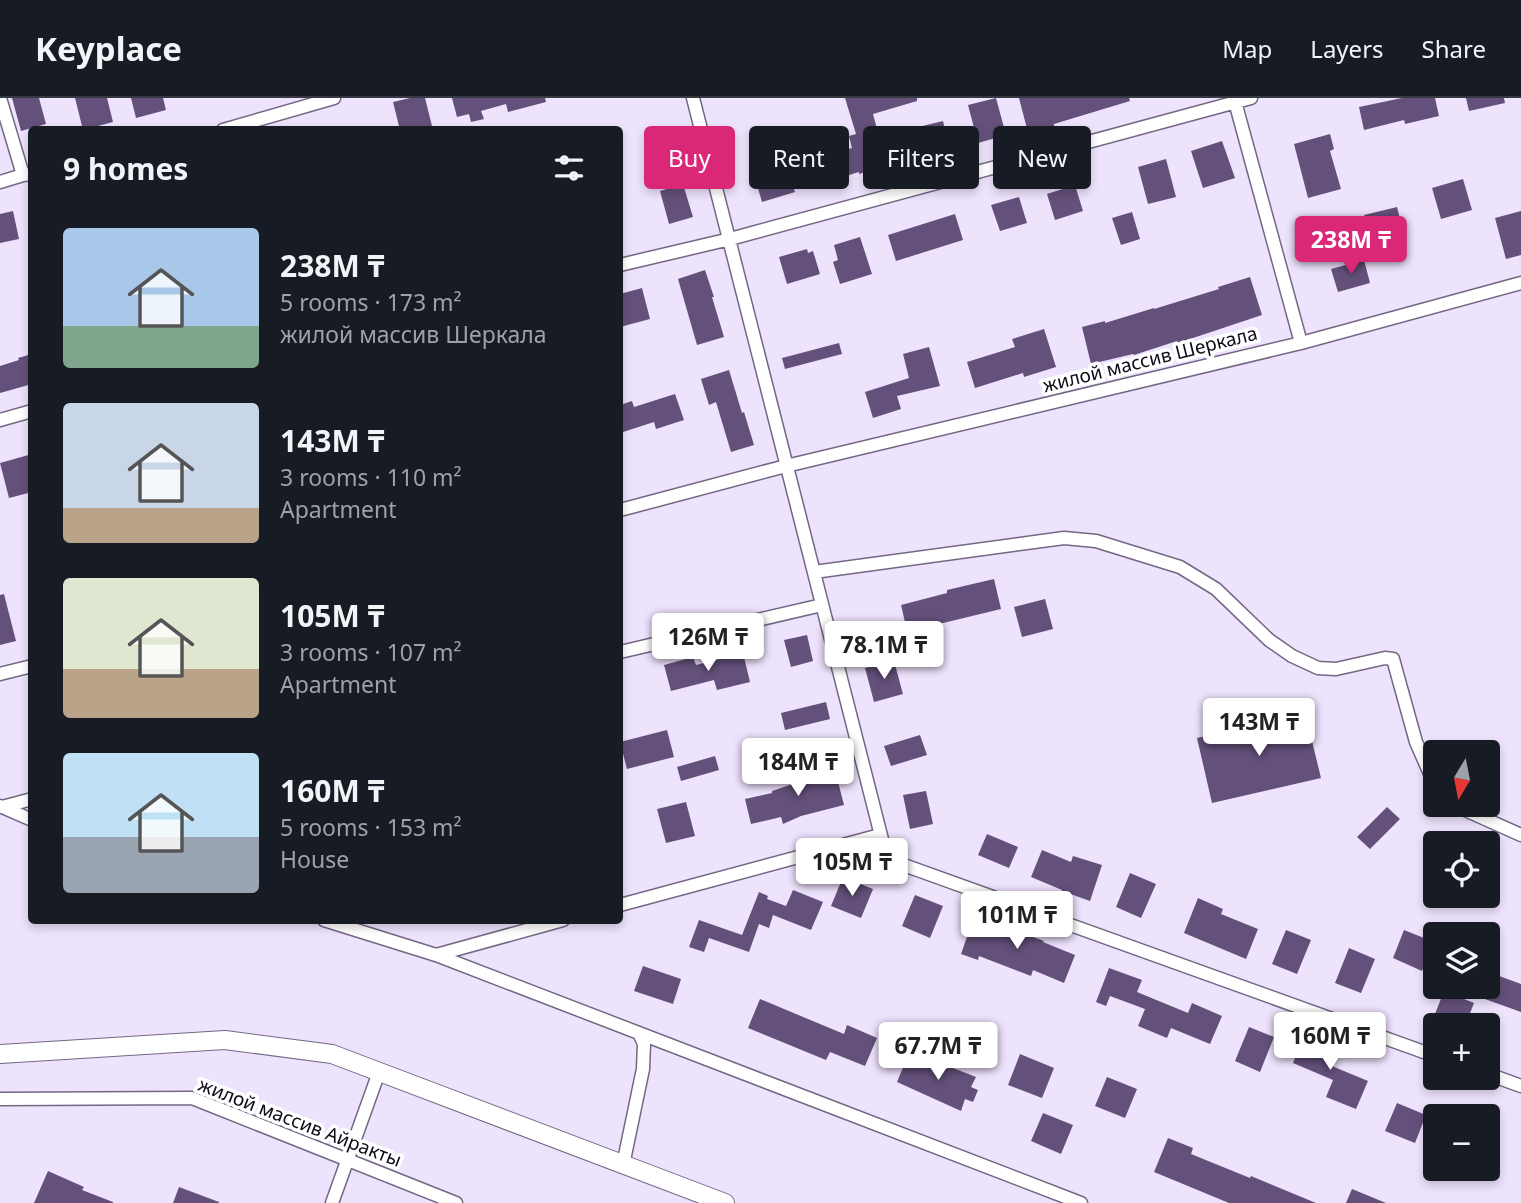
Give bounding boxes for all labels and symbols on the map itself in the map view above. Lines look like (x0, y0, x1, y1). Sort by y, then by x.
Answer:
pin: 238M ₸ (1294, 216, 1408, 276)
street label: жилой массив Шеркала (1040, 320, 1260, 398)
pin: 126M ₸ (651, 614, 765, 673)
pin: 78.1M ₸ (819, 622, 949, 681)
pin: 143M ₸ (1202, 698, 1316, 758)
pin: 184M ₸ (741, 738, 855, 798)
north arrow (1423, 740, 1500, 817)
pin: 105M ₸ (795, 838, 909, 898)
pin: 101M ₸ (960, 892, 1074, 951)
pin: 160M ₸ (1273, 1012, 1387, 1072)
pin: 67.7M ₸ (873, 1023, 1003, 1082)
street label: жилой массив Айракты (195, 1071, 405, 1173)

